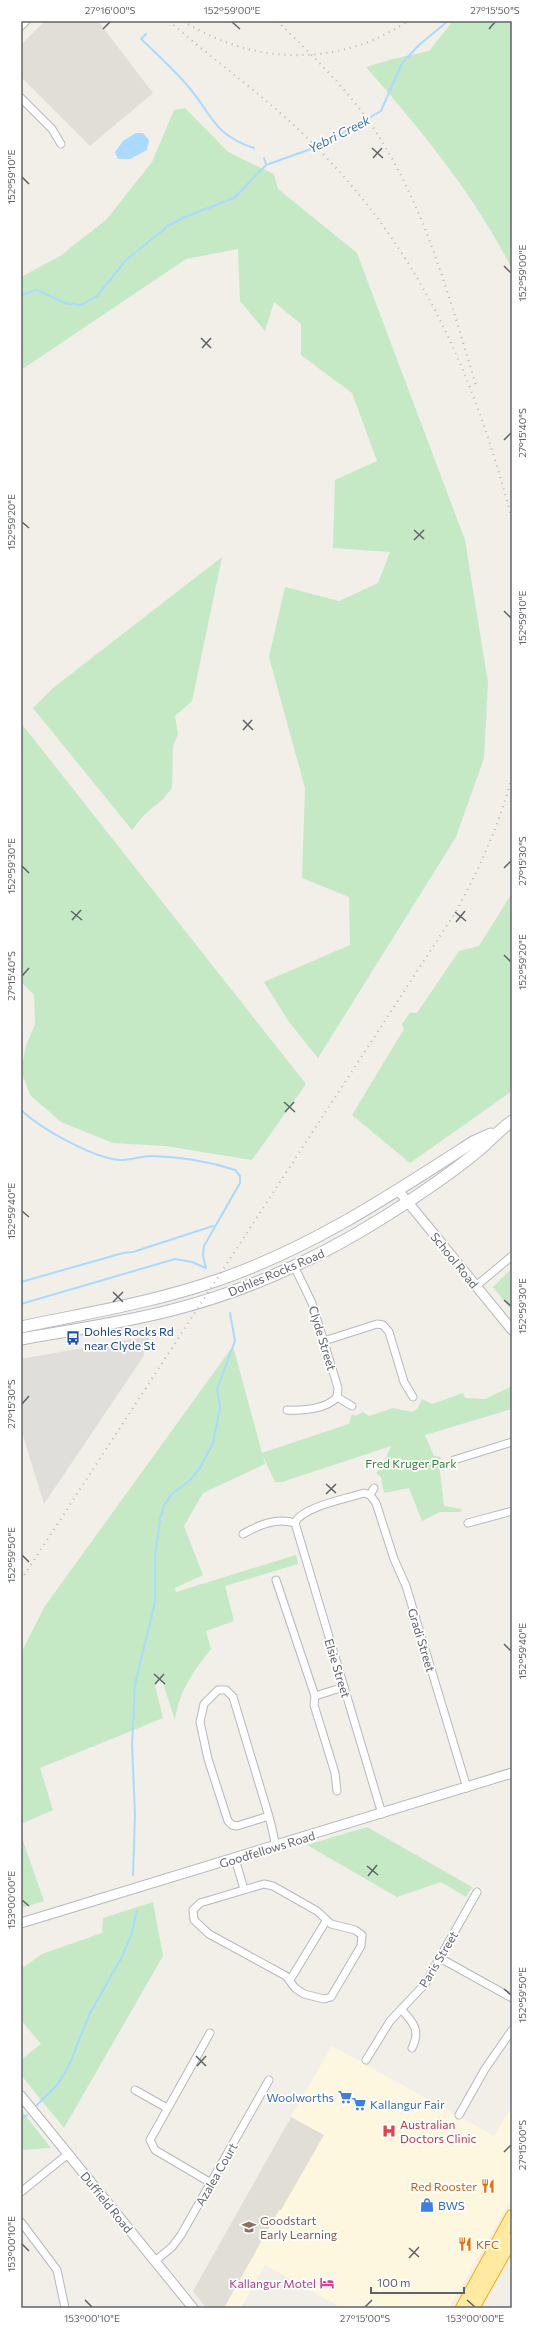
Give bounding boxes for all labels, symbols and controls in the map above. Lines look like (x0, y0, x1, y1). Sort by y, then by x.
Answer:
text: 27°16'00"S (85, 4, 135, 16)
text: 152°59'00"E (204, 4, 261, 16)
text: 27°15'50"S (470, 4, 520, 16)
water label: Yebri Creek (305, 111, 374, 156)
text: 152°59'10"E (5, 150, 17, 204)
text: 152°59'00"E (516, 244, 528, 301)
text: 27°15'40"S (516, 408, 528, 458)
text: 152°59'20"E (5, 494, 17, 550)
text: 152°59'10"E (516, 591, 528, 645)
text: 27°15'30"S (516, 836, 528, 886)
text: 152°59'30"E (5, 838, 17, 894)
text: 152°59'20"E (516, 934, 528, 990)
text: 27°15'40"S (5, 951, 17, 1001)
text: 152°59'40"E (5, 1183, 17, 1239)
street label: School Road (428, 1229, 482, 1291)
street label: Dohles Rocks Road (226, 1245, 326, 1299)
text: 152°59'30"E (516, 1278, 528, 1334)
street label: Clyde Street (307, 1304, 339, 1372)
place label: Dohles Rocks Rd near Clyde St (84, 1324, 174, 1352)
bus stop icon: Dohles Rocks Rd near Clyde St (65, 1330, 81, 1346)
text: 27°15'30"S (5, 1379, 17, 1429)
park label: Fred Kruger Park (365, 1456, 457, 1470)
text: 152°59'50"E (5, 1527, 17, 1583)
street label: Gradi Street (406, 1606, 438, 1674)
text: 152°59'40"E (516, 1623, 528, 1679)
street label: Elsie Street (322, 1637, 354, 1699)
street label: Goodfellows Road (217, 1828, 317, 1870)
text: 153°00'00"E (5, 1871, 17, 1929)
street label: Paris Street (416, 1928, 460, 1990)
text: 152°59'50"E (516, 1967, 528, 2023)
supermarket icon: Woolworths (337, 2089, 353, 2105)
place label: Woolworths (267, 2090, 334, 2104)
supermarket icon: Kallangur Fair (351, 2096, 367, 2112)
place label: Kallangur Fair (370, 2097, 445, 2111)
place label: Australian Doctors Clinic (400, 2117, 477, 2145)
text: 27°15'00"S (516, 2120, 528, 2170)
hospital icon: Australian Doctors Clinic (381, 2123, 397, 2139)
street label: Azalea Court (192, 2140, 240, 2208)
street label: Duffield Road (78, 2169, 136, 2235)
restaurant icon: Red Rooster (480, 2178, 496, 2194)
place label: Red Rooster (411, 2179, 477, 2193)
shop icon: BWS (419, 2197, 435, 2213)
place label: BWS (438, 2198, 465, 2212)
place label: Goodstart Early Learning (260, 2213, 338, 2241)
text: 153°00'10"E (5, 2216, 17, 2272)
school or university icon: Goodstart Early Learning (241, 2219, 257, 2235)
restaurant icon: KFC (457, 2236, 473, 2252)
place label: KFC (476, 2237, 499, 2251)
scale bar (371, 2269, 464, 2295)
hotel icon: Kallangur Motel (319, 2275, 335, 2291)
text: 100 m (377, 2275, 411, 2289)
place label: Kallangur Motel (229, 2276, 316, 2290)
text: 153°00'10"E (64, 2312, 120, 2324)
text: 27°15'00"S (340, 2312, 390, 2324)
text: 153°00'00"E (446, 2312, 504, 2324)

